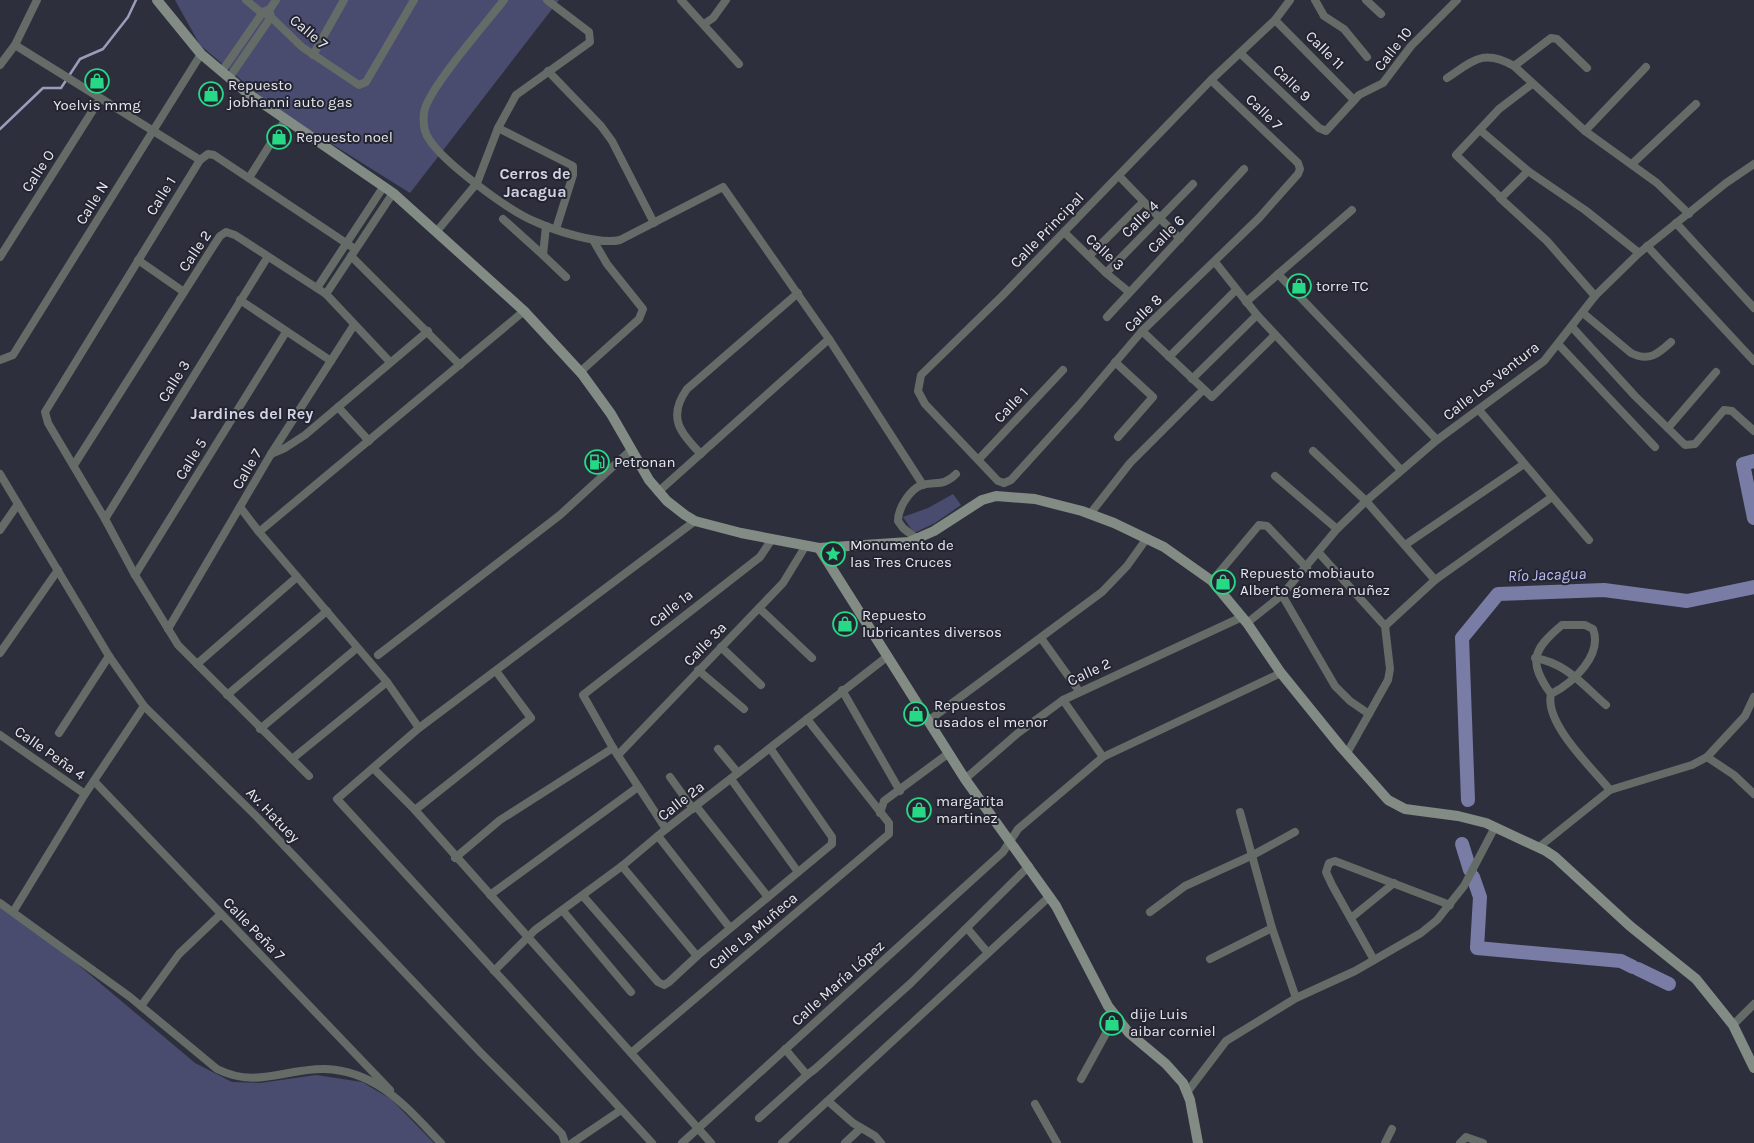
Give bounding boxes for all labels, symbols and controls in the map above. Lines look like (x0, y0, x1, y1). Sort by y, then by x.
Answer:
street label: Calle 7 (286, 11, 332, 53)
street label: Calle 10 (1370, 23, 1416, 75)
street label: Calle 11 (1302, 27, 1348, 73)
street label: Calle 9 (1269, 61, 1315, 105)
shop icon: Yoelvis mmg (84, 68, 110, 94)
place label: Repuesto jobhanni auto gas (226, 76, 353, 111)
shop icon: Repuesto jobhanni auto gas (198, 81, 224, 107)
street label: Calle 7 (1242, 90, 1286, 134)
place label: Yoelvis mmg (53, 96, 141, 114)
shop icon: Repuesto noel (266, 124, 292, 150)
place label: Repuesto noel (296, 128, 393, 146)
street label: Calle O (18, 146, 58, 196)
district label: Cerros de Jacagua (499, 164, 571, 201)
street label: Calle 1 (142, 173, 180, 219)
street label: Calle N (72, 178, 112, 228)
street label: Calle Principal (1007, 189, 1087, 271)
street label: Calle 4 (1118, 196, 1163, 241)
street label: Calle 6 (1144, 211, 1188, 257)
street label: Calle 2 (175, 227, 215, 275)
street label: Calle 3 (1082, 230, 1128, 274)
shop icon: torre TC (1286, 273, 1312, 299)
place label: torre TC (1316, 277, 1369, 295)
street label: Calle 8 (1120, 290, 1166, 336)
street label: Calle Los Ventura (1439, 338, 1543, 424)
street label: Calle 3 (154, 357, 194, 405)
street label: Calle 1 (990, 383, 1032, 427)
district label: Jardines del Rey (191, 404, 313, 423)
street label: Calle 5 (171, 435, 211, 483)
street label: Calle 7 (228, 445, 266, 493)
fuel station icon: Petronan (584, 449, 610, 475)
place label: Petronan (614, 453, 676, 471)
place label: Monumento de las Tres Cruces (850, 536, 954, 571)
place icon: Monumento de las Tres Cruces (820, 541, 846, 567)
place label: Repuesto mobiauto Alberto gomera nuñez (1240, 564, 1390, 599)
water label: Río Jacagua (1507, 564, 1587, 585)
shop icon: Repuesto mobiauto Alberto gomera nuñez (1210, 569, 1236, 595)
street label: Calle 1a (646, 585, 696, 631)
place label: Repuesto lubricantes diversos (862, 606, 1002, 641)
shop icon: Repuesto lubricantes diversos (832, 611, 858, 637)
street label: Calle 3a (680, 618, 730, 670)
street label: Calle 2 (1064, 654, 1114, 690)
place label: Repuestos usados el menor (934, 696, 1048, 731)
shop icon: Repuestos usados el menor (903, 701, 929, 727)
street label: Calle Peña 4 (11, 722, 89, 784)
street label: Calle 2a (654, 777, 708, 825)
street label: Av. Hatuey (242, 784, 304, 846)
place label: margarita martinez (936, 792, 1004, 827)
shop icon: margarita martinez (906, 797, 932, 823)
street label: Calle La Muñeca (705, 889, 801, 973)
street label: Calle Peña 7 (219, 894, 289, 964)
street label: Calle María López (788, 937, 888, 1029)
place label: dije Luis aibar corniel (1130, 1005, 1216, 1040)
shop icon: dije Luis aibar corniel (1099, 1010, 1125, 1036)

